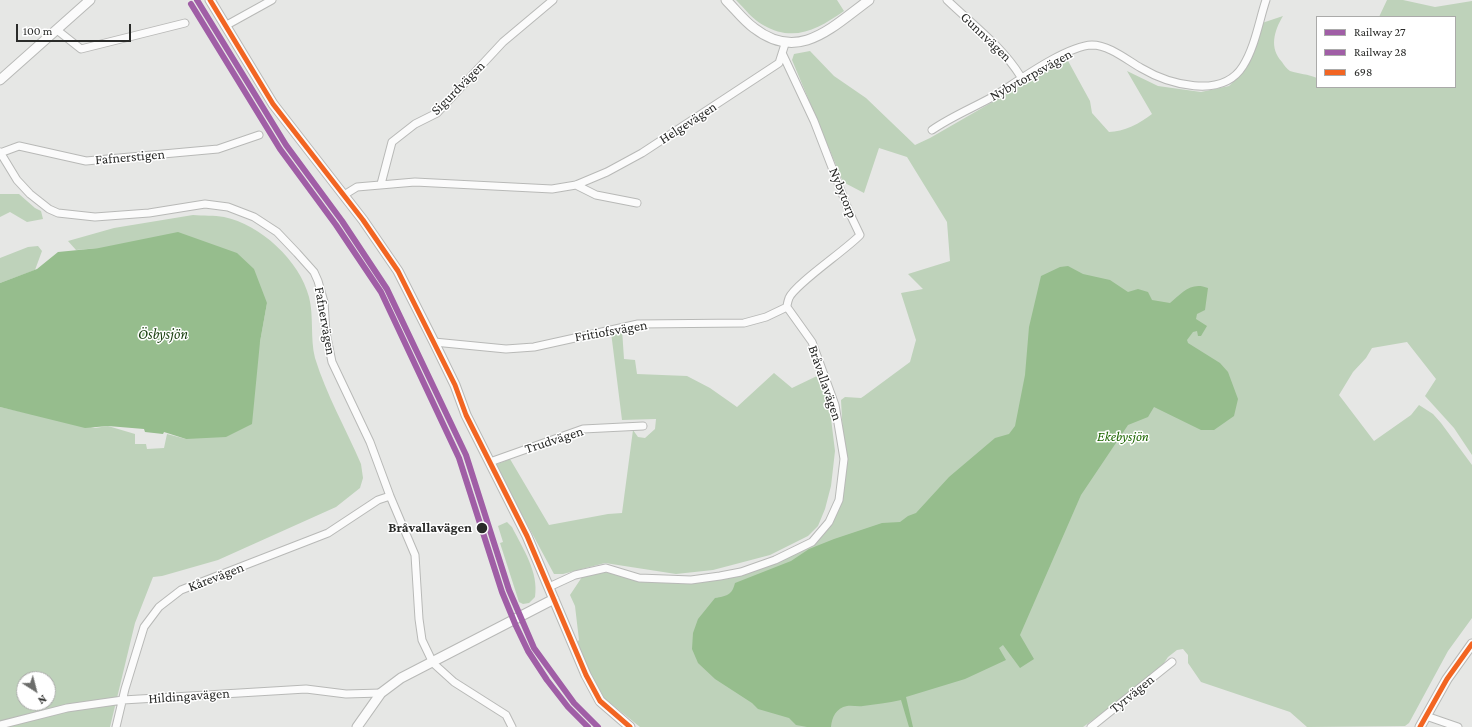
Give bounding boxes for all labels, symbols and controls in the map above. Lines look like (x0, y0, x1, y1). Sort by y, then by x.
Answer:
street label: Gunnvägen (957, 9, 1015, 65)
scale bar (18, 16, 133, 42)
legend (1316, 16, 1456, 88)
text: 100 m (23, 24, 52, 38)
text: Railway 27 (1354, 25, 1406, 39)
street label: Nybytorpsvägen (987, 45, 1075, 105)
text: Railway 28 (1354, 45, 1407, 59)
street label: Sigurdvägen (427, 57, 489, 119)
text: 698 (1354, 65, 1372, 79)
street label: Helgevägen (656, 98, 720, 148)
street label: Fafnerstigen (94, 146, 166, 168)
street label: Nybytorp (825, 165, 861, 221)
street label: Fafnervägen (311, 286, 339, 356)
street label: Fritiofsvägen (573, 316, 649, 346)
water label: Ösbysjön (138, 325, 188, 343)
street label: Bråvallavägen (804, 343, 846, 423)
street label: Trudvägen (523, 423, 585, 457)
park label: Ekebysjön (1097, 429, 1149, 445)
place label: Bråvallavägen (388, 520, 472, 536)
marker: Bråvallavägen (475, 521, 489, 535)
street label: Kårevägen (186, 559, 246, 595)
north arrow (16, 671, 56, 711)
street label: Tyrvägen (1106, 671, 1158, 717)
street label: Hildingavägen (148, 685, 230, 707)
text: N (36, 693, 49, 707)

